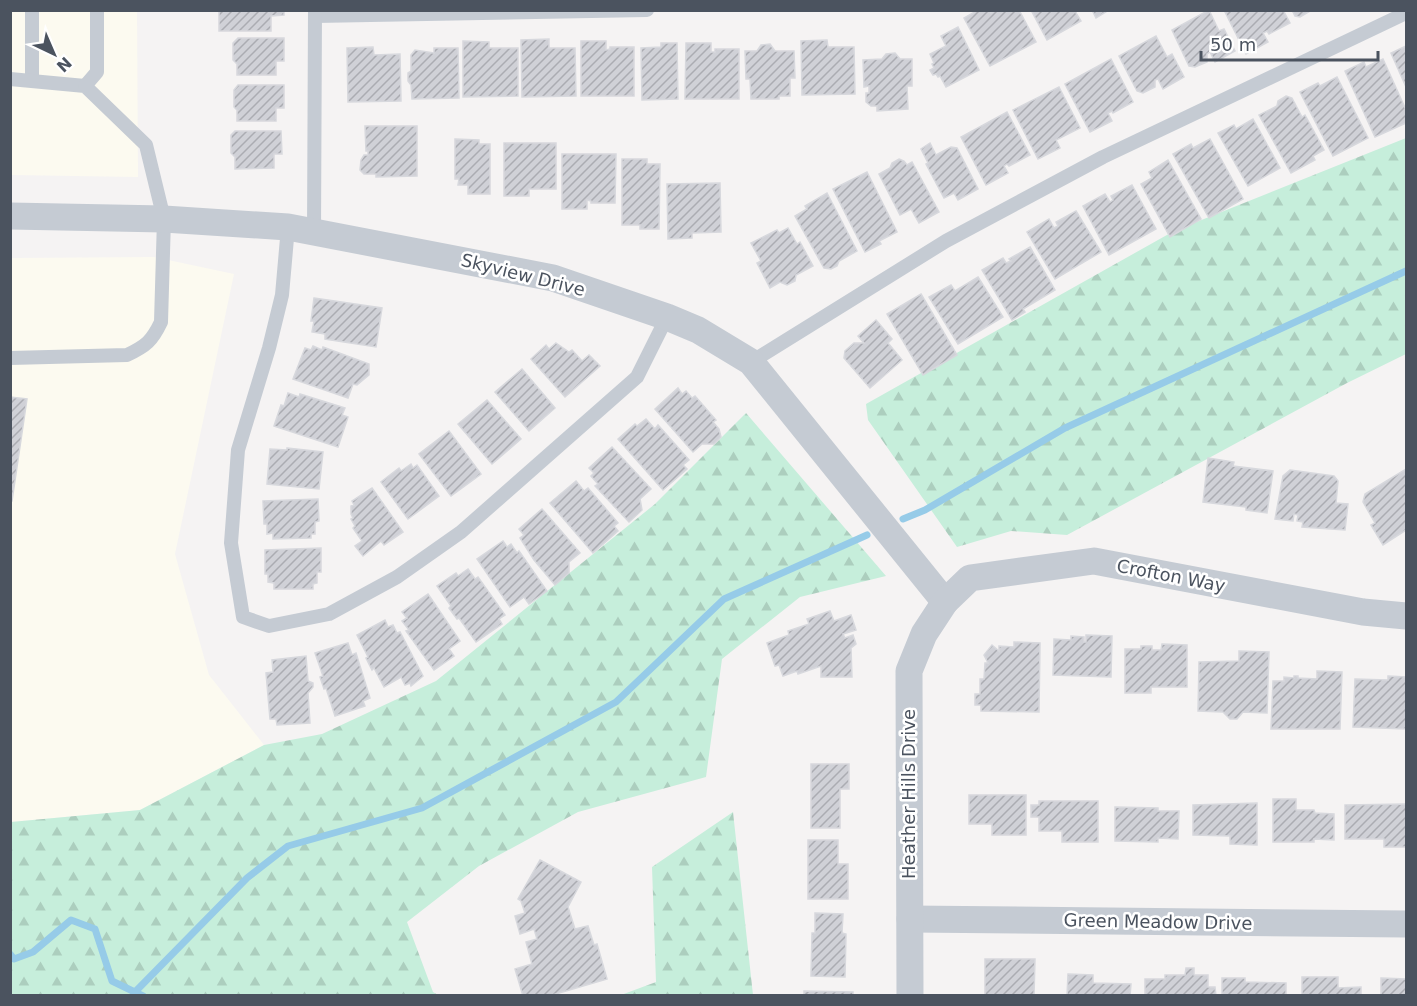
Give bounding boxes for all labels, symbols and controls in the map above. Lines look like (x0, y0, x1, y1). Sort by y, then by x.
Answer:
north arrow (24, 24, 84, 84)
scale bar (1201, 24, 1378, 62)
text: 50 m (1210, 34, 1256, 55)
text: N (53, 53, 75, 76)
street label: Skyview Drive (459, 249, 587, 300)
street label: Crofton Way (1115, 555, 1227, 596)
street label: Heather Hills Drive (898, 709, 919, 879)
street label: Green Meadow Drive (1063, 909, 1253, 934)

